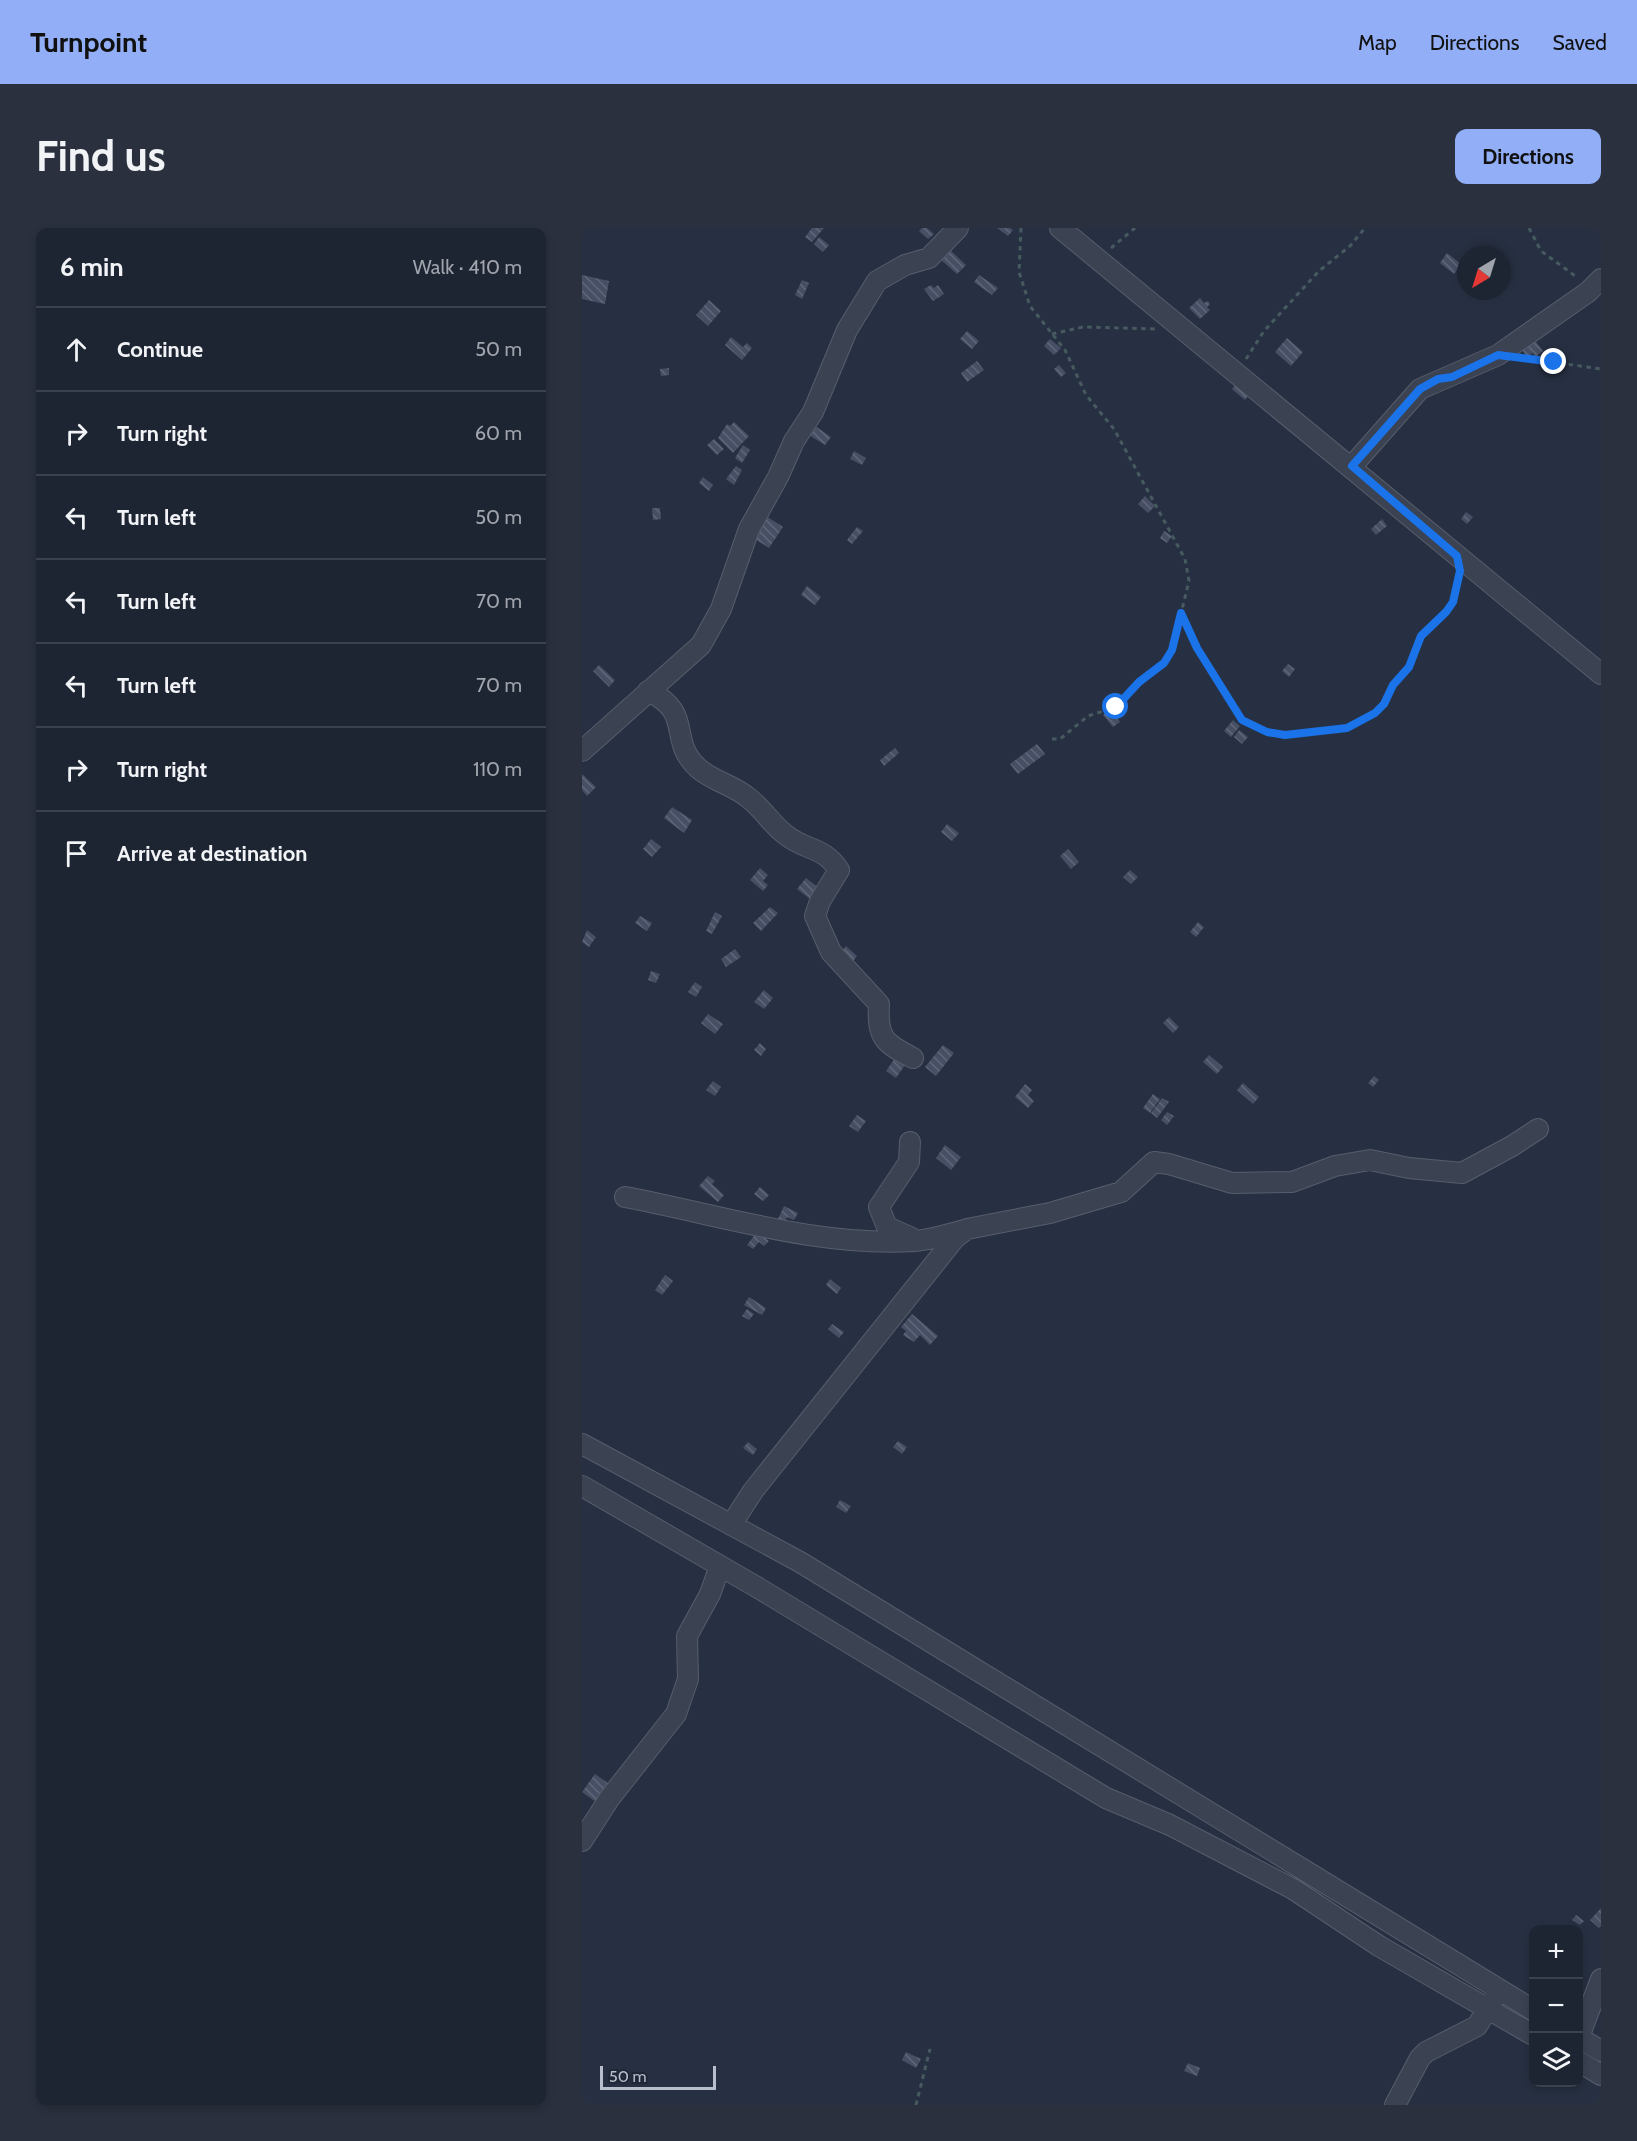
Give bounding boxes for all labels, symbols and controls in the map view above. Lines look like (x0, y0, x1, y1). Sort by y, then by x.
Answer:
text: Turnpoint (30, 25, 147, 59)
text: Map (1358, 30, 1397, 55)
text: Directions (1430, 30, 1519, 55)
text: Saved (1552, 30, 1607, 55)
button: Directions (1455, 129, 1601, 184)
text: Find us (36, 130, 165, 182)
north arrow (1457, 246, 1511, 300)
text: 6 min (60, 251, 124, 283)
text: Walk · 410 m (413, 255, 522, 279)
icon: ahead (60, 333, 93, 366)
text: Continue (117, 336, 203, 363)
text: 50 m (475, 337, 522, 361)
route end (1540, 348, 1566, 374)
icon: right (60, 417, 93, 450)
text: Turn right (117, 420, 207, 447)
text: 60 m (475, 421, 522, 445)
icon: left (60, 501, 93, 534)
text: Turn left (117, 504, 196, 531)
text: 50 m (475, 505, 522, 529)
icon: left (60, 585, 93, 618)
text: Turn left (117, 588, 196, 615)
text: 70 m (476, 589, 522, 613)
icon: left (60, 669, 93, 702)
text: Turn left (117, 672, 196, 699)
text: 70 m (476, 673, 522, 697)
route start (1102, 693, 1128, 719)
icon: right (60, 753, 93, 786)
text: Turn right (117, 756, 207, 783)
text: 110 m (473, 757, 522, 781)
icon: arrive (60, 837, 93, 870)
text: Arrive at destination (117, 840, 307, 867)
map controls (1529, 1925, 1583, 2087)
button: + (1529, 1925, 1583, 1979)
button: − (1529, 1979, 1583, 2033)
button: layers (1529, 2033, 1583, 2087)
scale bar (600, 2063, 716, 2090)
text: 50 m (609, 2067, 646, 2086)

